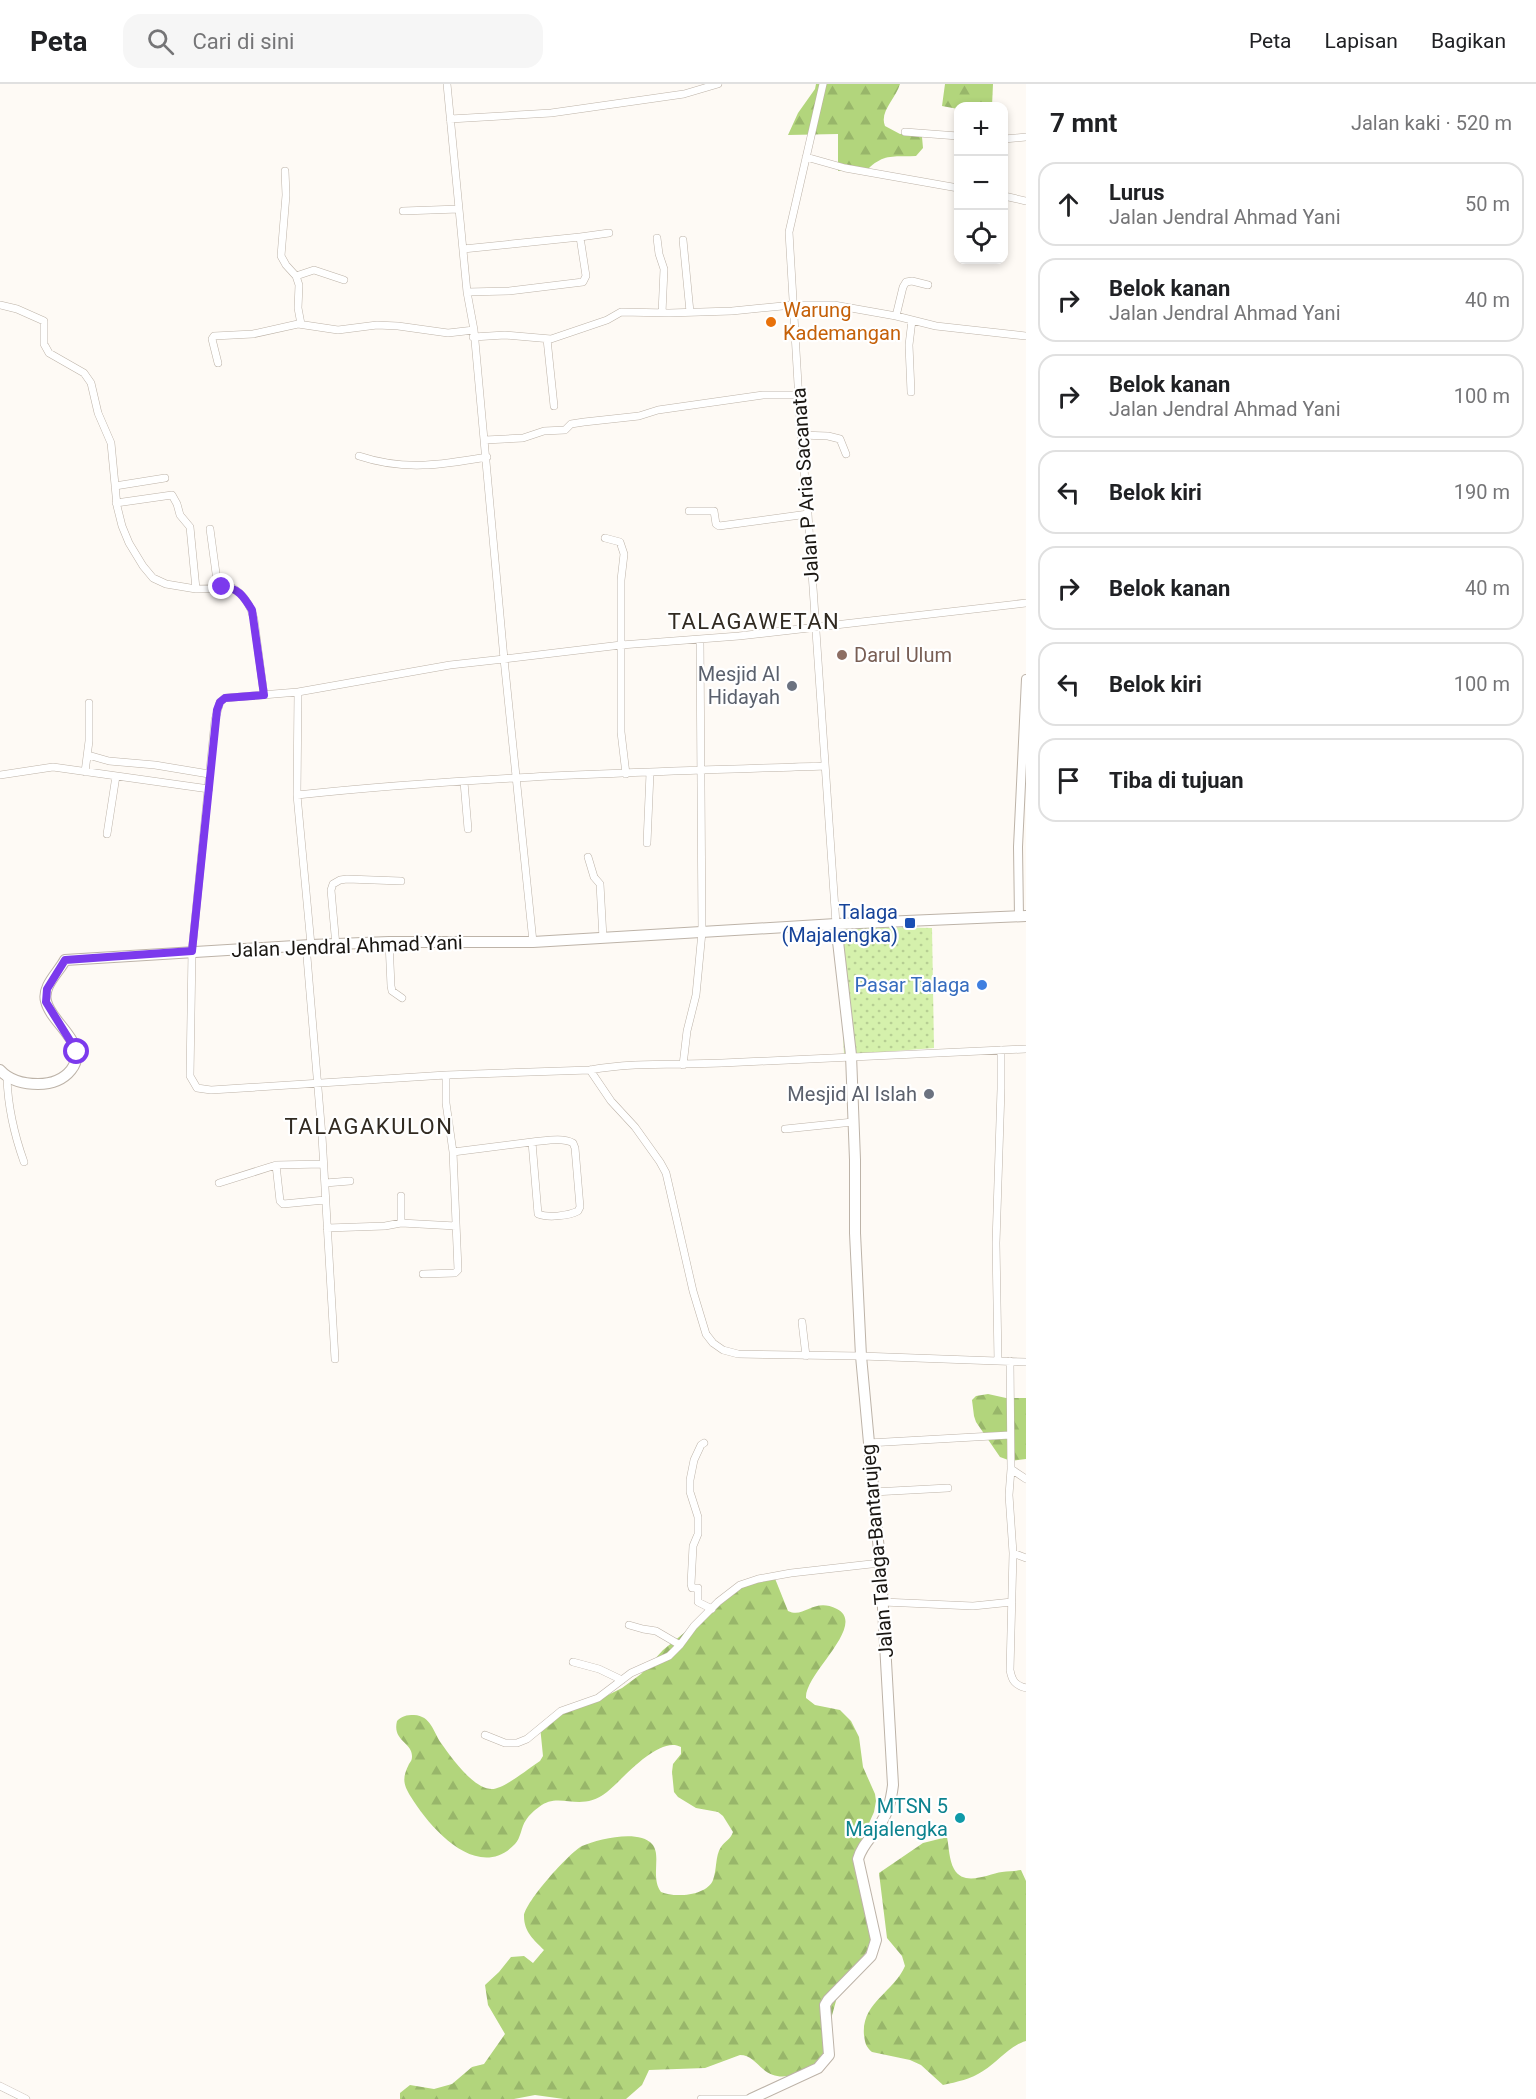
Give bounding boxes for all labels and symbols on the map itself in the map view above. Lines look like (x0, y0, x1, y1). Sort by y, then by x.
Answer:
place label: Warung Kademangan (783, 298, 901, 345)
marker: Warung Kademangan (764, 315, 778, 329)
street label: Jalan P Aria Sacanata (786, 387, 824, 583)
route end (208, 573, 234, 599)
district label: TALAGAWETAN (668, 609, 840, 634)
place label: Darul Ulum (854, 643, 952, 667)
marker: Darul Ulum (835, 648, 849, 662)
place label: Mesjid Al Hidayah (698, 662, 780, 709)
marker: Mesjid Al Hidayah (785, 679, 799, 693)
place label: Talaga (Majalengka) (781, 900, 898, 947)
marker: Talaga (Majalengka) (903, 916, 917, 930)
street label: Jalan Jendral Ahmad Yani (231, 930, 463, 962)
place label: Pasar Talaga (855, 973, 970, 997)
marker: Pasar Talaga (975, 978, 989, 992)
route start (63, 1038, 89, 1064)
place label: Mesjid Al Islah (787, 1082, 917, 1106)
marker: Mesjid Al Islah (922, 1087, 936, 1101)
district label: TALAGAKULON (285, 1114, 453, 1139)
street label: Jalan Talaga-Bantarujeg (856, 1443, 898, 1659)
place label: MTSN 5 Majalengka (845, 1794, 948, 1841)
marker: MTSN 5 Majalengka (953, 1811, 967, 1825)

